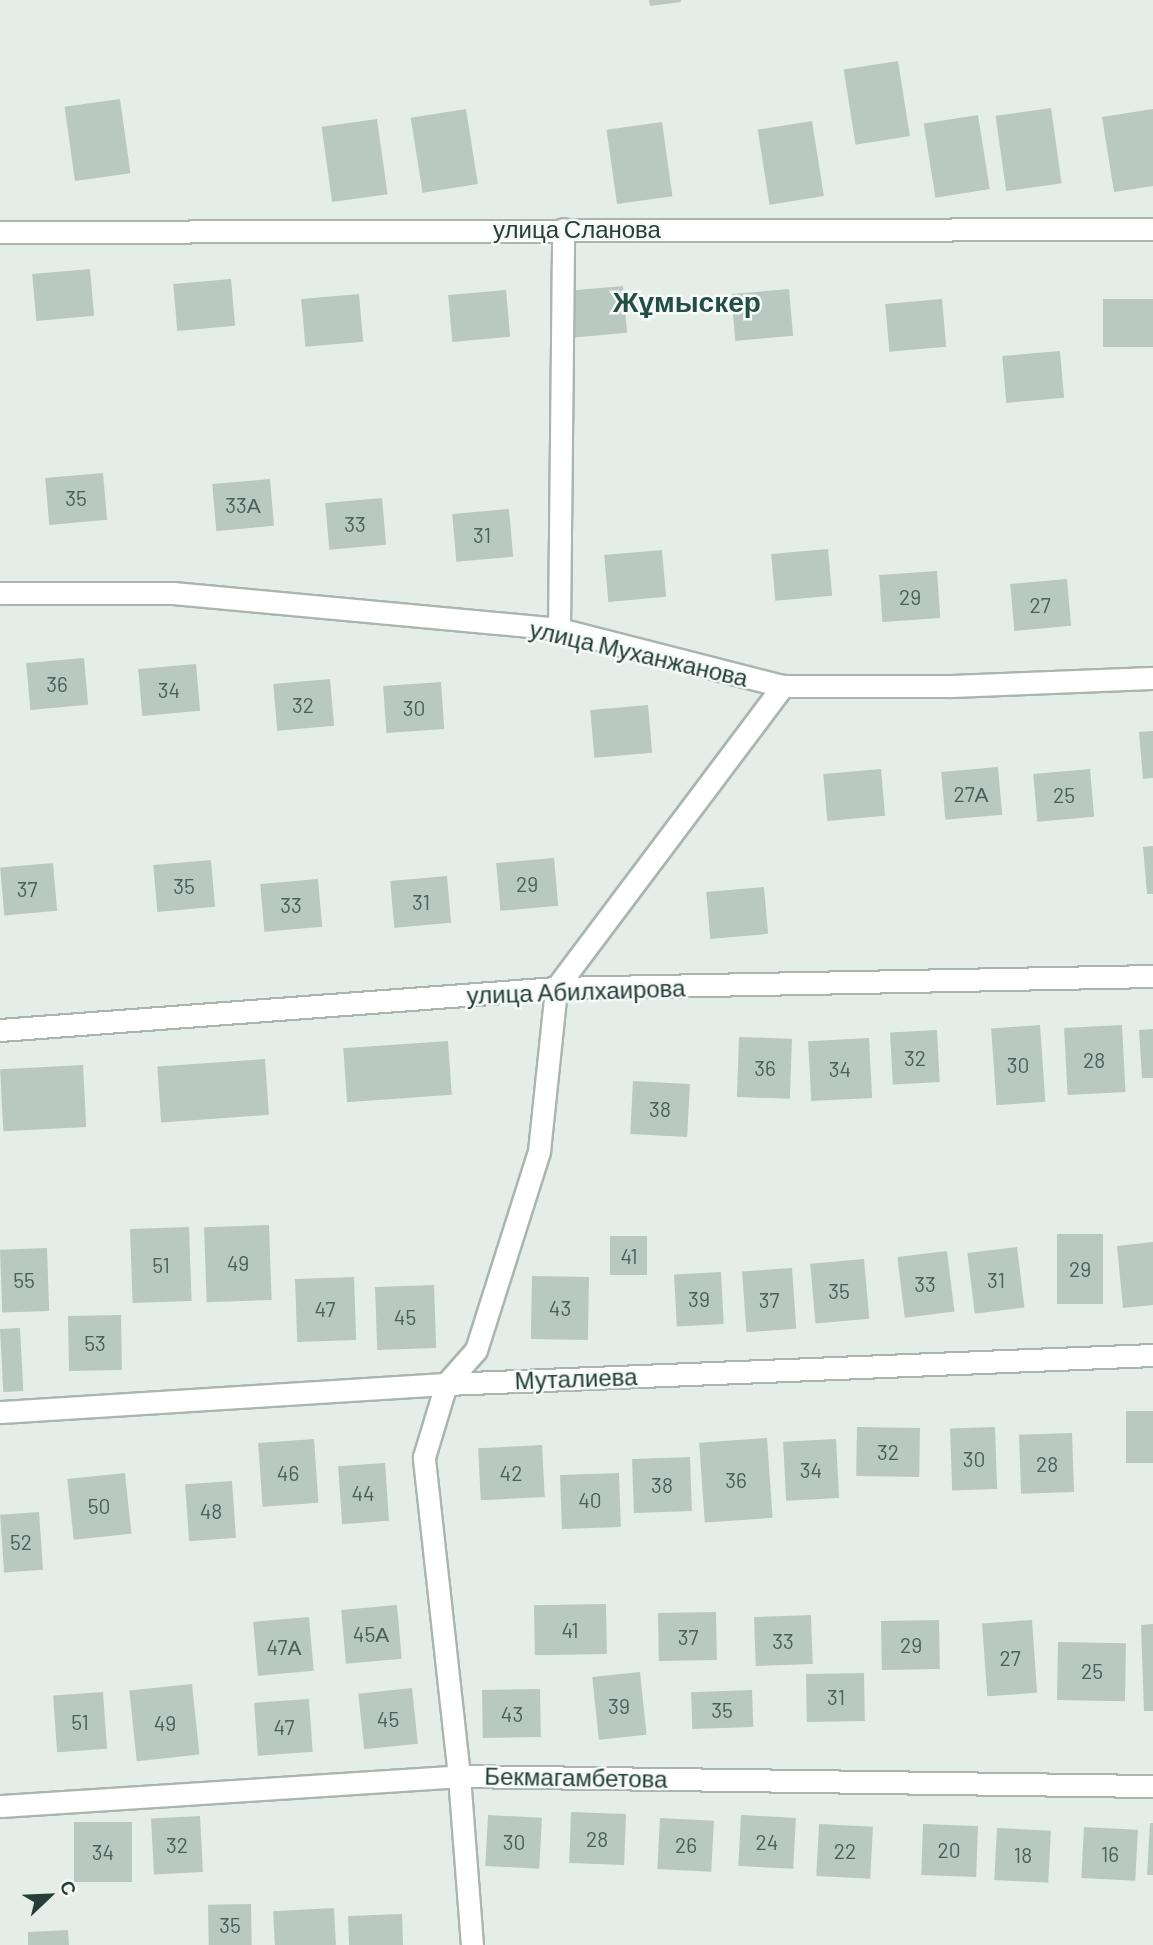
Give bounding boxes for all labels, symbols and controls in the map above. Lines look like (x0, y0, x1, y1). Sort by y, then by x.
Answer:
street label: улица Сланова (493, 215, 661, 243)
district label: Жұмыскер (613, 284, 761, 318)
house number: 35 (65, 485, 87, 511)
house number: 33А (225, 492, 261, 518)
house number: 33 (344, 511, 366, 537)
house number: 31 (473, 522, 491, 548)
house number: 29 (899, 584, 921, 610)
house number: 27 (1029, 592, 1051, 618)
street label: улица Муханжанова (527, 614, 751, 692)
house number: 36 (46, 671, 68, 697)
house number: 34 (158, 677, 180, 703)
house number: 32 (292, 692, 314, 718)
house number: 30 (403, 695, 425, 721)
house number: 27А (953, 781, 989, 807)
house number: 25 (1053, 782, 1075, 808)
house number: 29 (516, 871, 538, 897)
house number: 35 (173, 873, 195, 899)
house number: 37 (17, 876, 37, 902)
house number: 31 (412, 889, 430, 915)
house number: 33 (280, 892, 302, 918)
street label: улица Абилхаирова (466, 973, 686, 1009)
house number: 32 (904, 1045, 926, 1071)
house number: 28 (1083, 1047, 1105, 1073)
house number: 30 (1007, 1052, 1029, 1078)
house number: 36 (754, 1055, 776, 1081)
house number: 34 (829, 1056, 851, 1082)
house number: 38 (649, 1096, 671, 1122)
house number: 41 (621, 1243, 637, 1269)
house number: 49 (227, 1250, 249, 1276)
house number: 51 (152, 1252, 170, 1278)
house number: 29 (1069, 1256, 1091, 1282)
house number: 55 (13, 1267, 35, 1293)
house number: 31 (987, 1267, 1005, 1293)
house number: 33 (914, 1271, 936, 1297)
house number: 35 (828, 1278, 850, 1304)
house number: 39 (688, 1286, 710, 1312)
house number: 37 (759, 1287, 779, 1313)
house number: 43 (549, 1295, 571, 1321)
house number: 47 (315, 1296, 335, 1322)
house number: 45 (394, 1304, 416, 1330)
house number: 53 (84, 1330, 106, 1356)
street label: Муталиева (514, 1361, 638, 1395)
house number: 32 (877, 1439, 899, 1465)
house number: 30 (963, 1446, 985, 1472)
house number: 28 (1036, 1451, 1058, 1477)
house number: 34 (800, 1457, 822, 1483)
house number: 46 (277, 1460, 299, 1486)
house number: 42 (500, 1460, 522, 1486)
house number: 36 (725, 1467, 747, 1493)
house number: 38 (651, 1472, 673, 1498)
house number: 44 (351, 1480, 375, 1506)
house number: 40 (578, 1487, 602, 1513)
house number: 50 (88, 1493, 110, 1519)
house number: 48 (200, 1498, 222, 1524)
house number: 52 (10, 1529, 32, 1555)
house number: 41 (562, 1617, 578, 1643)
house number: 45А (353, 1621, 389, 1647)
house number: 37 (678, 1624, 698, 1650)
house number: 33 (772, 1628, 794, 1654)
house number: 29 (900, 1632, 922, 1658)
house number: 47А (267, 1634, 301, 1660)
house number: 27 (999, 1645, 1021, 1671)
house number: 25 (1081, 1658, 1103, 1684)
house number: 31 (827, 1684, 845, 1710)
house number: 39 (608, 1693, 630, 1719)
house number: 35 (711, 1697, 733, 1723)
house number: 43 (501, 1701, 523, 1727)
house number: 45 (377, 1706, 399, 1732)
house number: 51 (71, 1709, 89, 1735)
house number: 49 (154, 1710, 176, 1736)
house number: 47 (274, 1714, 294, 1740)
street label: Бекмагамбетова (484, 1761, 668, 1793)
house number: 28 (586, 1826, 608, 1852)
house number: 30 (503, 1829, 525, 1855)
house number: 24 (756, 1829, 778, 1855)
house number: 32 (166, 1832, 188, 1858)
house number: 26 (675, 1832, 697, 1858)
house number: 20 (937, 1837, 961, 1863)
house number: 22 (834, 1838, 856, 1864)
house number: 34 (92, 1839, 114, 1865)
house number: 16 (1101, 1841, 1119, 1867)
house number: 18 (1014, 1842, 1032, 1868)
north arrow (14, 1861, 84, 1931)
text: С (56, 1877, 82, 1898)
house number: 35 (219, 1912, 241, 1938)

